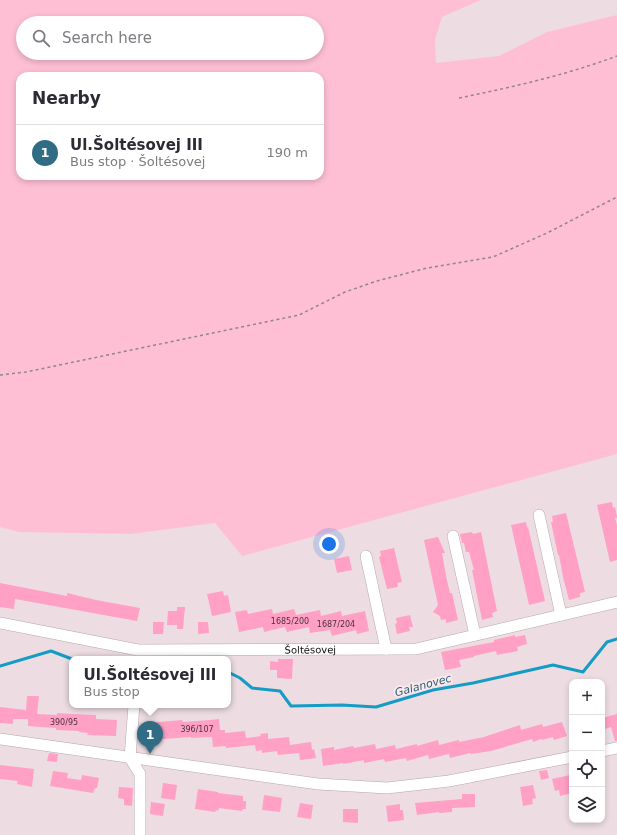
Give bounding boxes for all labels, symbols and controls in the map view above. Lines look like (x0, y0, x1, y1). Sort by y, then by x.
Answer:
search box (16, 16, 324, 60)
icon: search (30, 27, 52, 49)
text: Search here (62, 29, 152, 47)
text: Nearby (32, 88, 101, 108)
text: Ul.Šoltésovej III (70, 136, 203, 154)
text: 1 (40, 145, 50, 160)
text: 190 m (266, 145, 308, 160)
text: Bus stop · Šoltésovej (70, 154, 205, 169)
your location (319, 534, 339, 554)
house number: 1685/200 (271, 617, 309, 626)
house number: 1687/204 (317, 620, 355, 629)
street label: Šoltésovej (285, 643, 336, 655)
popup (69, 656, 231, 708)
text: Ul.Šoltésovej III (84, 666, 216, 684)
water label: Galanovec (393, 672, 453, 699)
map controls (569, 679, 605, 823)
button: + (569, 679, 605, 715)
text: Bus stop (84, 684, 140, 699)
button: − (569, 715, 605, 751)
house number: 390/95 (50, 718, 78, 727)
pin: 1 (137, 721, 163, 754)
house number: 396/107 (180, 725, 214, 734)
button: locate (569, 751, 605, 787)
button: layers (569, 787, 605, 823)

